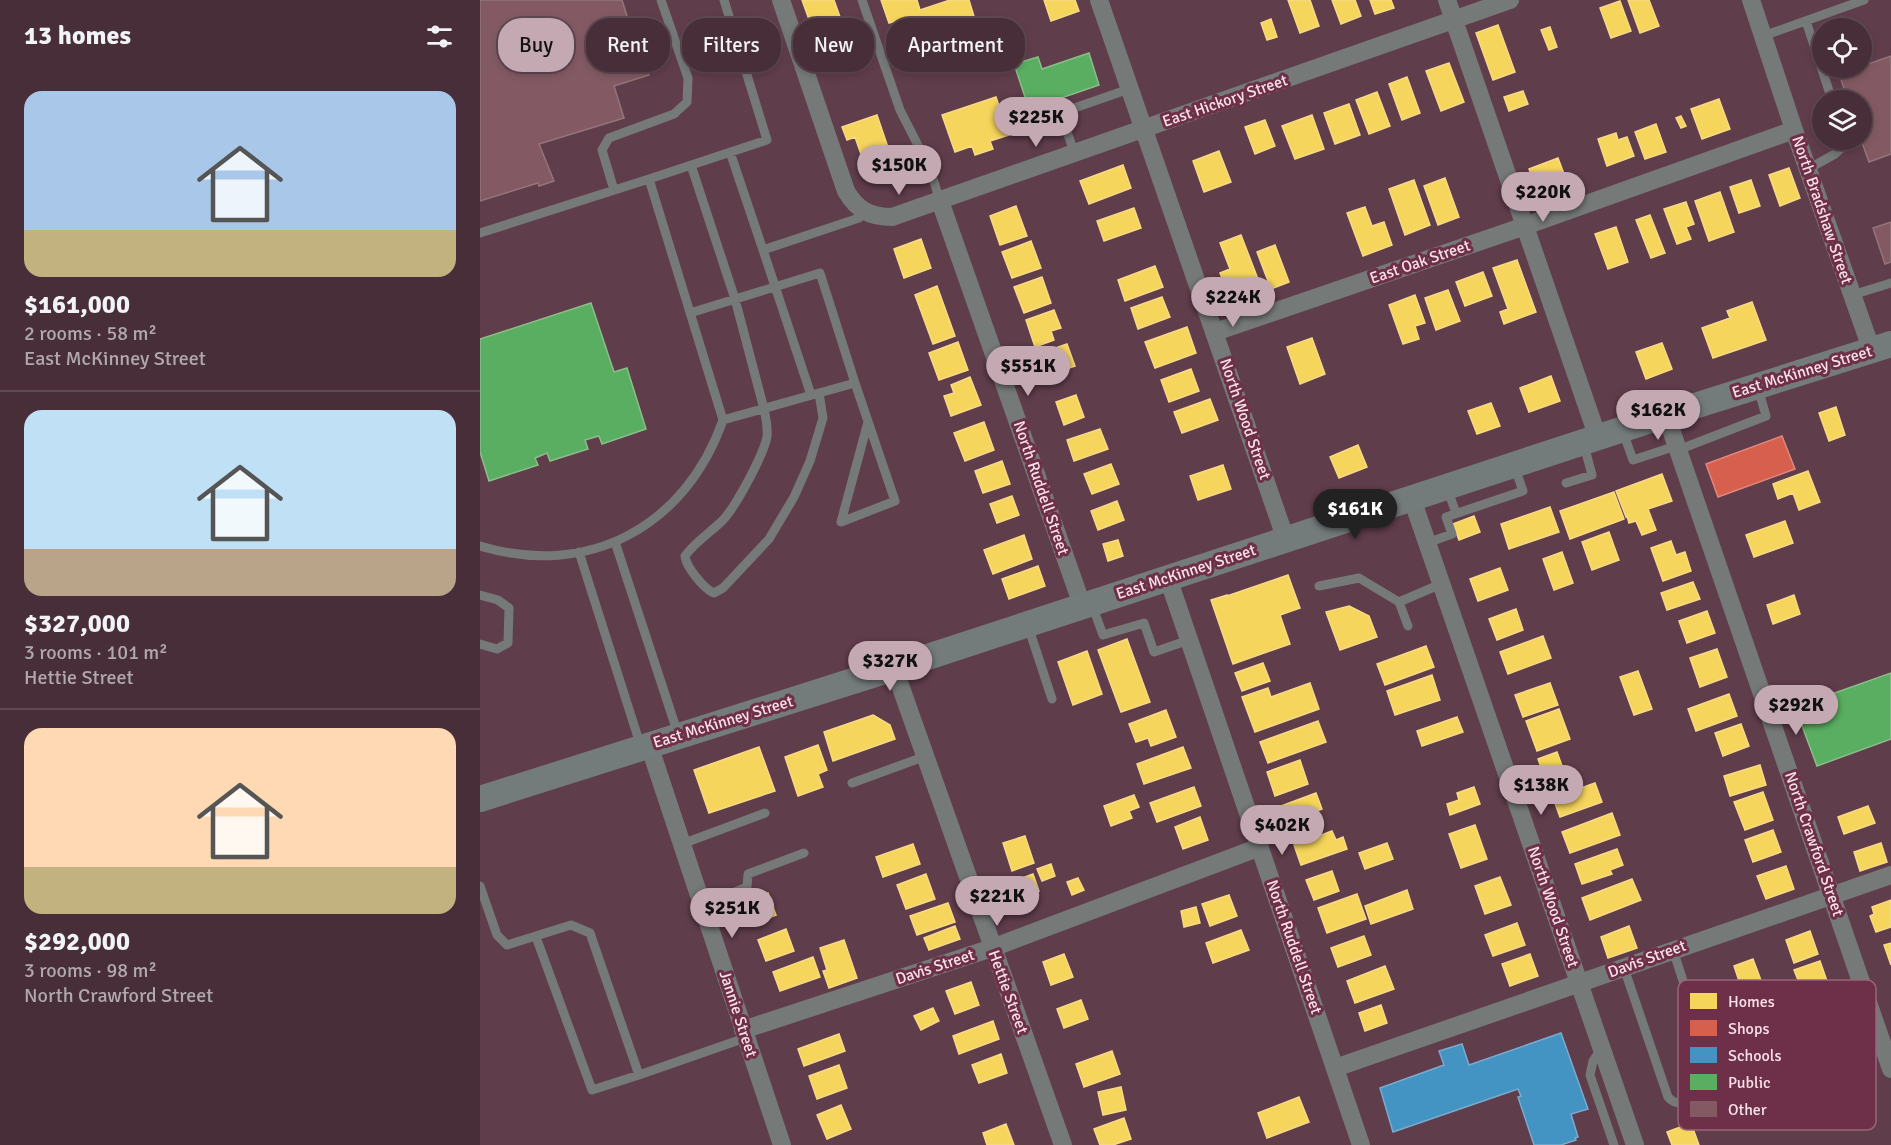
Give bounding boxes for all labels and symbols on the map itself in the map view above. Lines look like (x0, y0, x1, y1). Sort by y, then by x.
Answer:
street label: East Hickory Street (1160, 70, 1290, 132)
pin: $225K (994, 97, 1078, 148)
street label: North Bradshaw Street (1787, 133, 1857, 287)
pin: $150K (857, 145, 941, 196)
pin: $220K (1501, 172, 1585, 223)
street label: East Oak Street (1367, 235, 1473, 289)
pin: $224K (1191, 277, 1275, 328)
street label: East McKinney Street (1730, 341, 1875, 403)
pin: $551K (986, 346, 1070, 397)
street label: North Wood Street (1215, 356, 1275, 482)
pin: $162K (1616, 390, 1700, 441)
street label: North Ruddell Street (1009, 418, 1073, 558)
pin: $161K (1313, 489, 1397, 540)
street label: East McKinney Street (1114, 540, 1259, 604)
pin: $327K (848, 641, 932, 692)
pin: $292K (1754, 685, 1838, 736)
street label: East McKinney Street (651, 691, 796, 753)
pin: $138K (1499, 765, 1583, 816)
street label: North Crawford Street (1780, 769, 1848, 919)
pin: $402K (1240, 805, 1324, 856)
street label: North Wood Street (1523, 844, 1583, 970)
pin: $221K (955, 876, 1039, 927)
street label: North Ruddell Street (1262, 877, 1326, 1017)
pin: $251K (690, 888, 774, 939)
street label: Davis Street (1605, 935, 1689, 982)
street label: Davis Street (893, 945, 977, 989)
street label: Hettie Street (984, 947, 1033, 1037)
street label: Jannie Street (715, 968, 762, 1060)
legend (1678, 980, 1876, 1130)
text: Homes (1728, 992, 1775, 1012)
text: Shops (1728, 1019, 1769, 1039)
text: Schools (1728, 1046, 1781, 1066)
text: Public (1728, 1073, 1771, 1093)
text: Other (1728, 1100, 1767, 1120)

